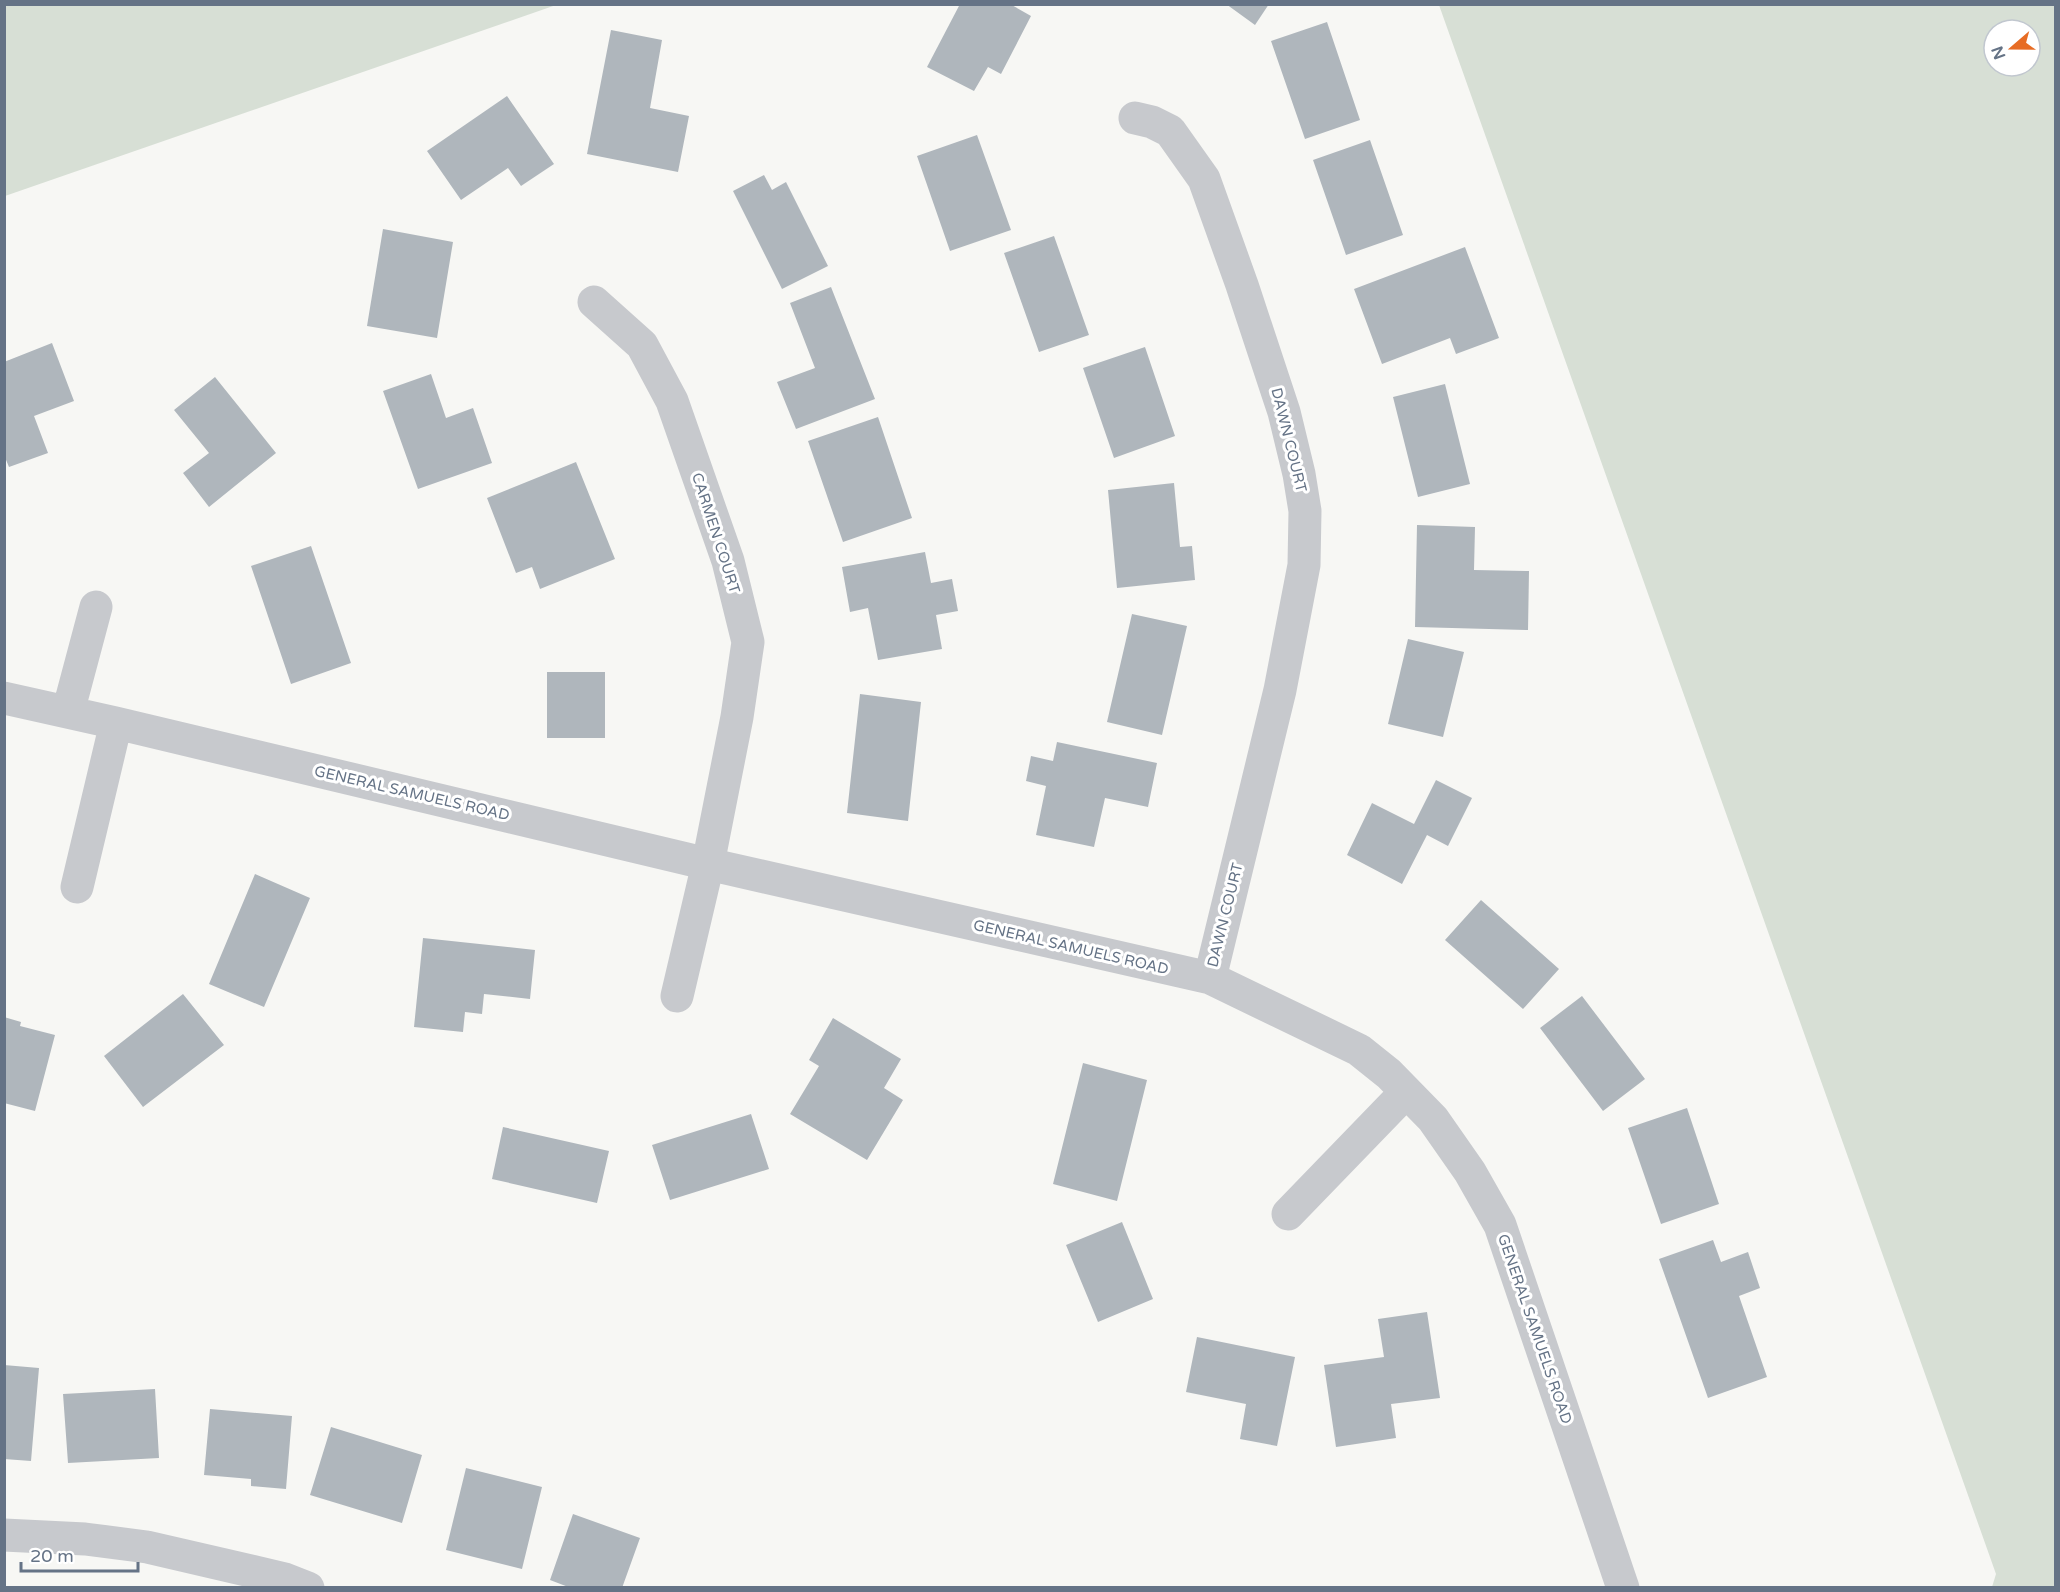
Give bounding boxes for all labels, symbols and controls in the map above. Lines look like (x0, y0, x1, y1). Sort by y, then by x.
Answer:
north arrow (1982, 18, 2042, 78)
text: N (1987, 43, 2010, 62)
street label: DAWN COURT (1267, 386, 1311, 494)
street label: CARMEN COURT (688, 470, 744, 596)
street label: GENERAL SAMUELS ROAD (313, 762, 511, 824)
street label: DAWN COURT (1203, 861, 1247, 969)
street label: GENERAL SAMUELS ROAD (972, 916, 1170, 978)
street label: GENERAL SAMUELS ROAD (1494, 1232, 1576, 1426)
scale bar (21, 1535, 138, 1573)
text: 20 m (30, 1545, 74, 1567)

